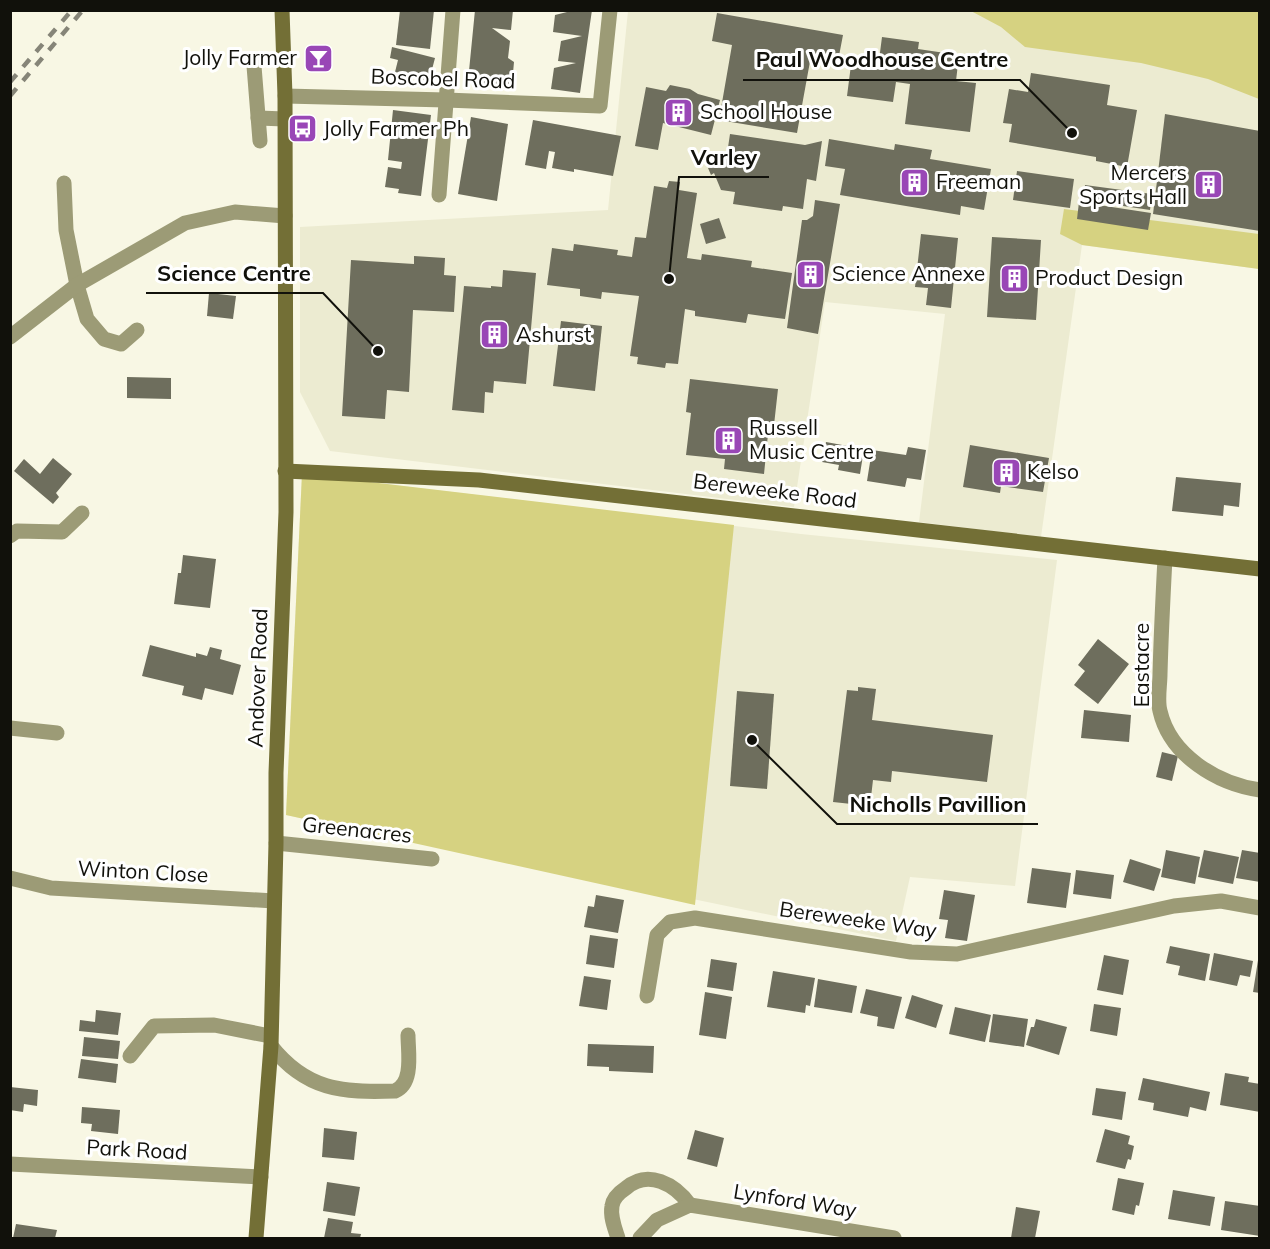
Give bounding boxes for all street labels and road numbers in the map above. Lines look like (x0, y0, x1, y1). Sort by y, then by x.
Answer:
street label: Boscobel Road (370, 62, 516, 94)
street label: Bereweeke Road (692, 467, 858, 513)
street label: Andover Road (242, 608, 272, 748)
street label: Eastacre (1128, 623, 1154, 707)
street label: Greenacres (301, 810, 413, 848)
street label: Winton Close (77, 855, 209, 887)
street label: Bereweeke Way (778, 895, 939, 943)
street label: Park Road (86, 1133, 188, 1165)
street label: Lynford Way (732, 1177, 859, 1223)

